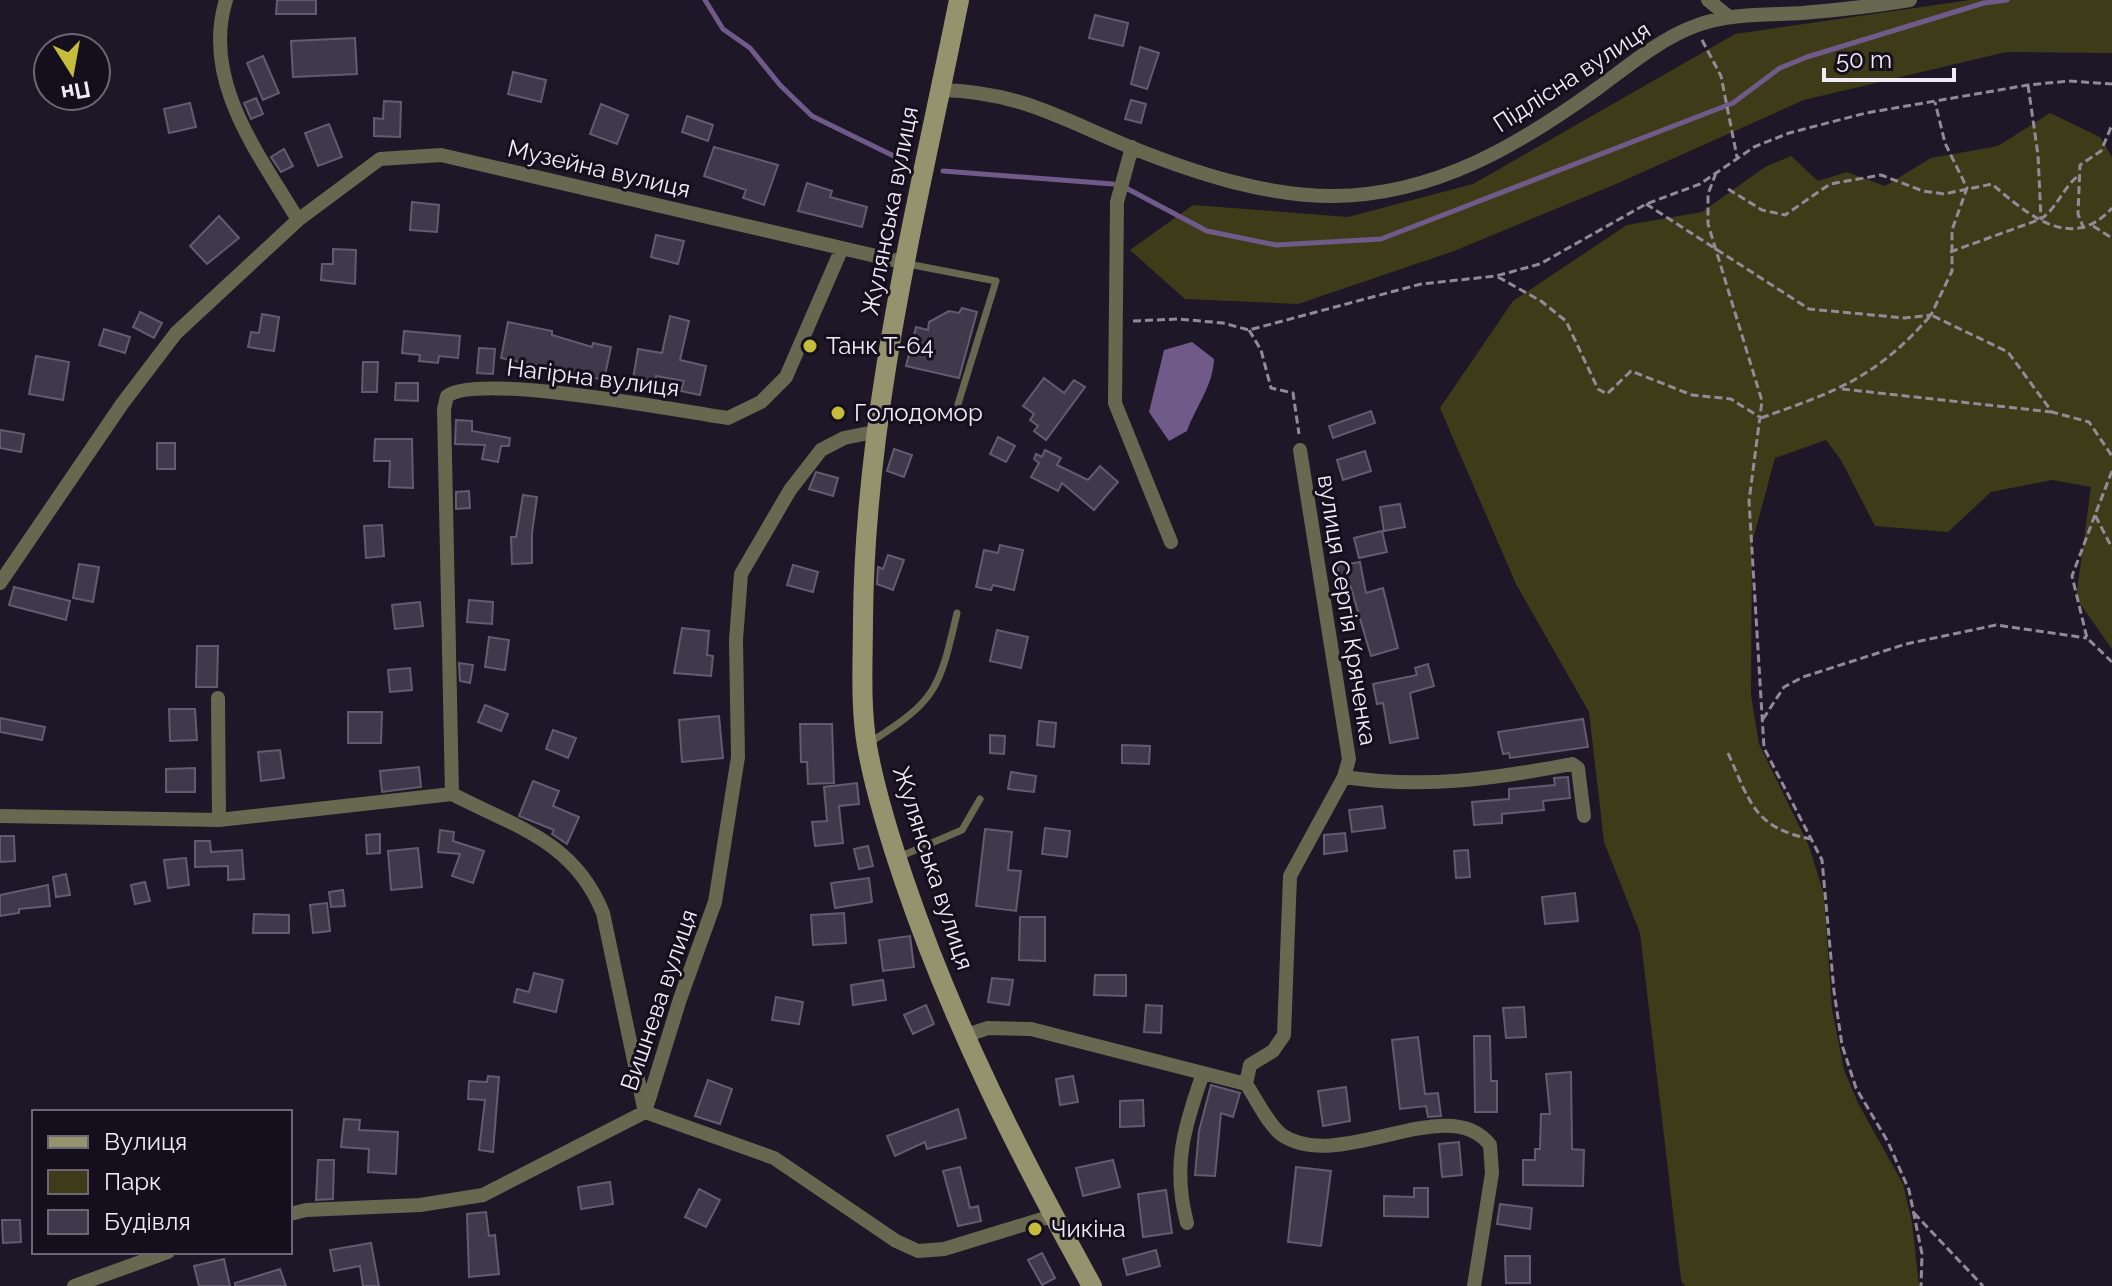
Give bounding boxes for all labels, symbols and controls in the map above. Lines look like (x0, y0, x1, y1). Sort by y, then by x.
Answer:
street label: Підлісна вулиця (1488, 15, 1656, 138)
north arrow (32, 32, 112, 112)
scale bar (1824, 32, 1954, 82)
text: 50 m (1836, 45, 1892, 74)
text: Пн (59, 76, 93, 107)
street label: Жулянська вулиця (855, 104, 924, 318)
street label: Музейна вулиця (505, 133, 693, 204)
place label: Танк Т-64 (826, 331, 934, 360)
marker: Танк Т-64 (801, 337, 819, 355)
street label: Нагірна вулиця (505, 353, 681, 402)
place label: Голодомор (854, 398, 983, 427)
marker: Голодомор (829, 404, 847, 422)
street label: вулиця Сергія Кряченка (1312, 473, 1383, 747)
street label: Жулянська вулиця (887, 762, 980, 973)
street label: Вишнева вулиця (614, 905, 703, 1094)
legend (32, 1110, 292, 1254)
text: Вулиця (104, 1127, 187, 1156)
text: Парк (104, 1167, 162, 1196)
text: Будівля (104, 1207, 191, 1236)
place label: Чикіна (1051, 1214, 1126, 1243)
marker: Чикіна (1026, 1220, 1044, 1238)

